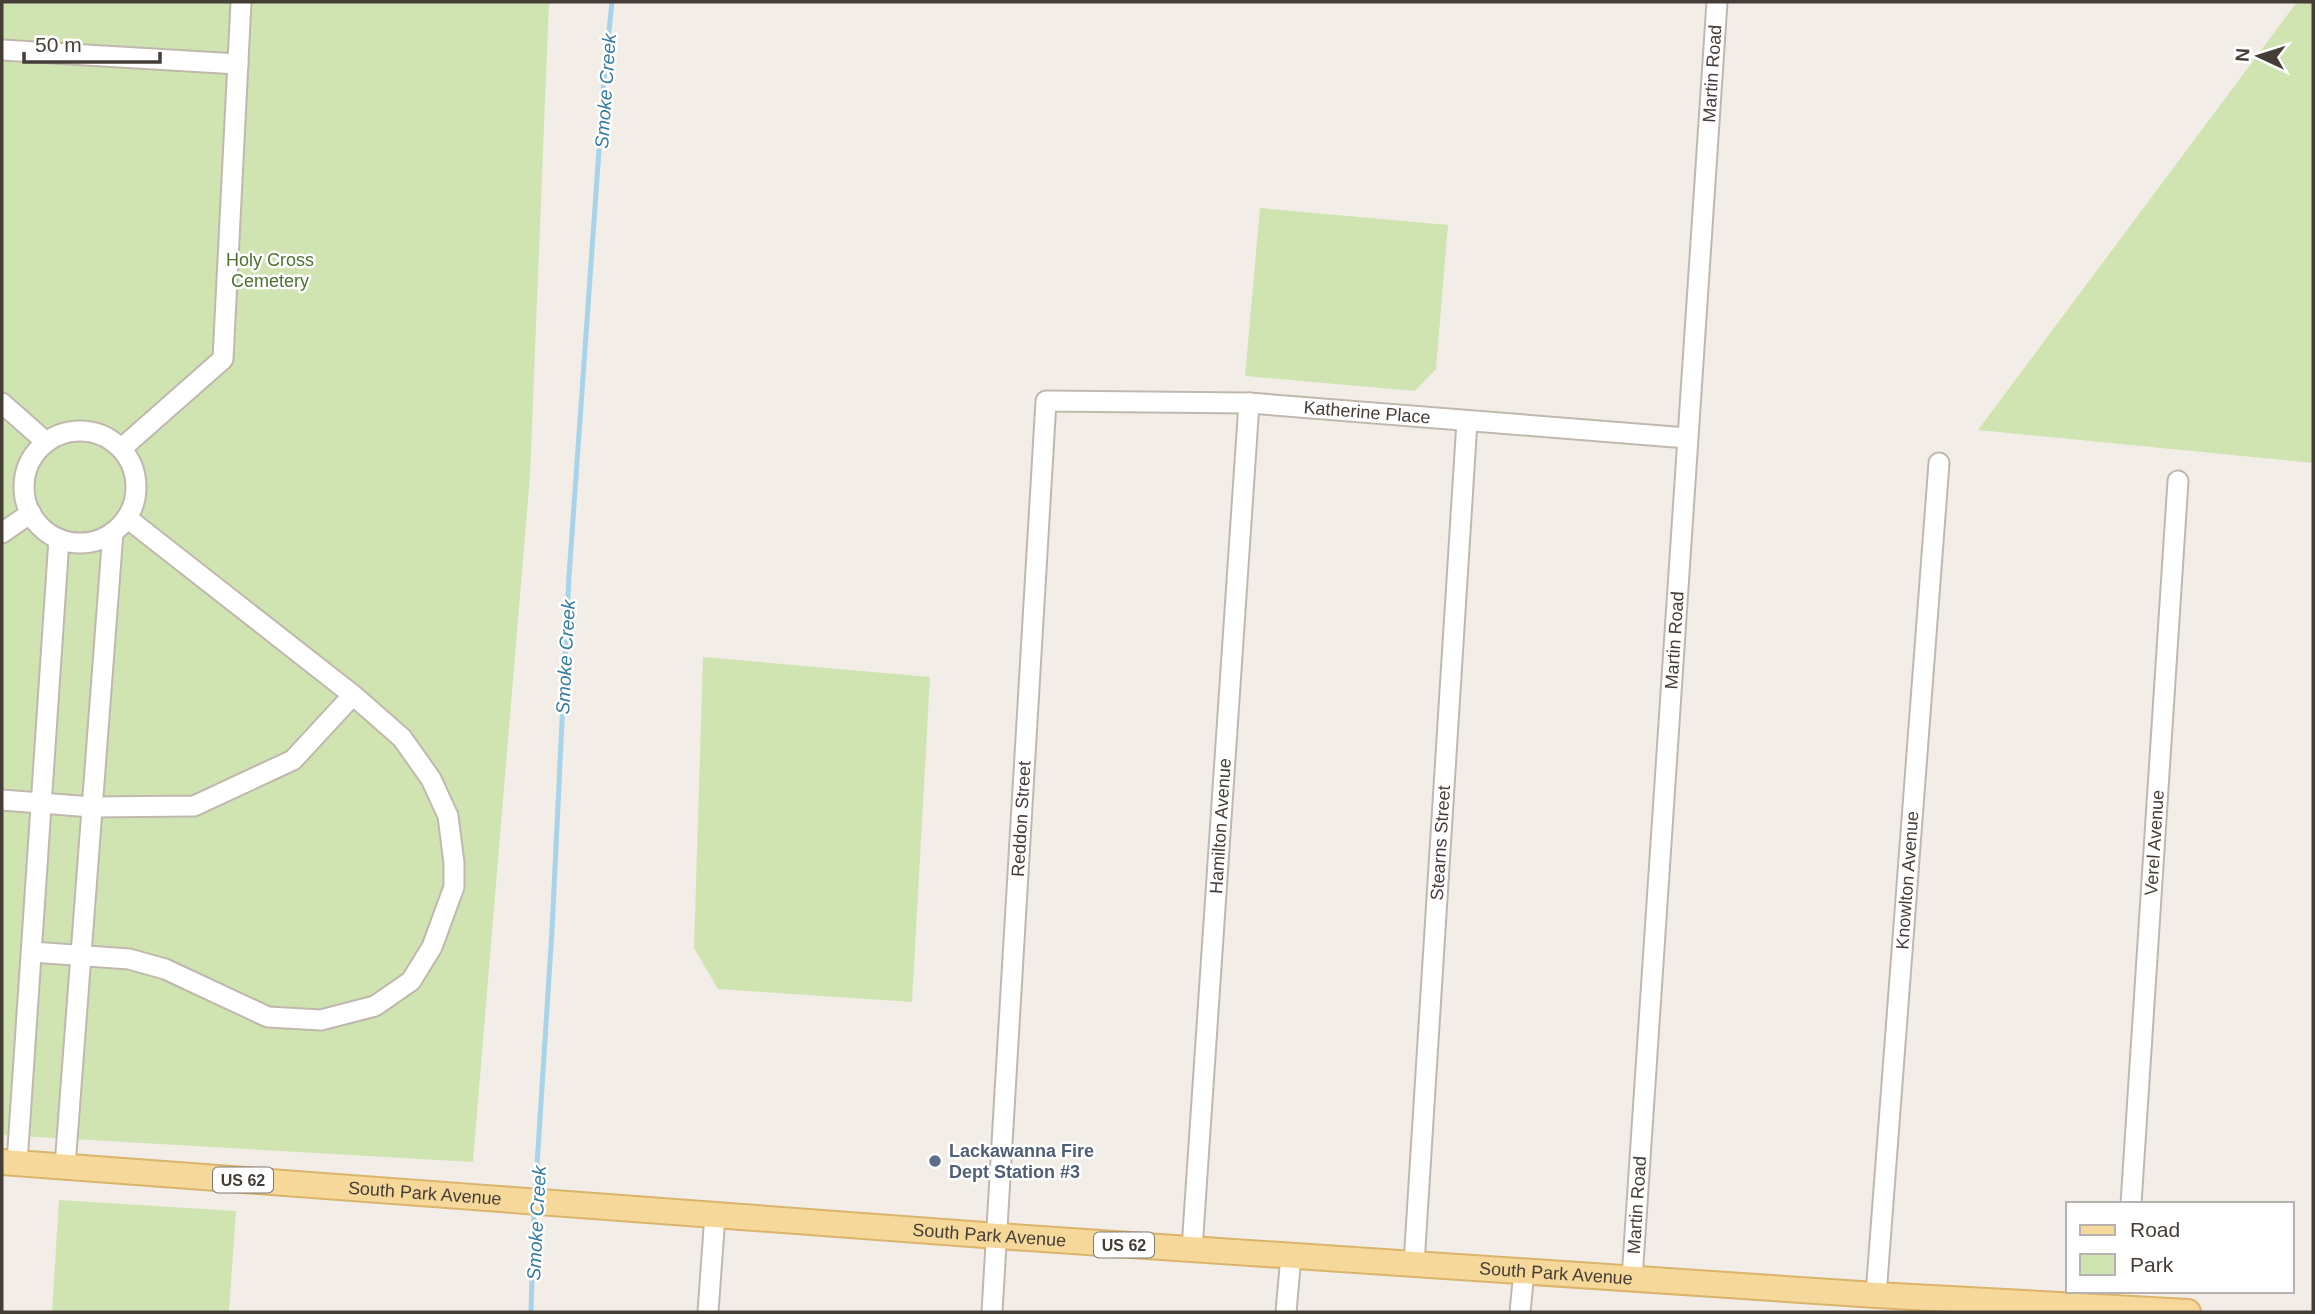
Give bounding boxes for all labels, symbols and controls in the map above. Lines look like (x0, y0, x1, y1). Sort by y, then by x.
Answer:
scale bar (24, 21, 161, 65)
north arrow (2224, 21, 2294, 91)
street label: Martin Road (1699, 24, 1725, 123)
water label: Smoke Creek (591, 31, 620, 149)
text: 50 m (35, 33, 82, 56)
text: N (2232, 47, 2253, 62)
park label: Holy Cross Cemetery (226, 250, 314, 291)
street label: Katherine Place (1303, 397, 1431, 427)
street label: Martin Road (1661, 591, 1688, 690)
water label: Smoke Creek (552, 598, 579, 715)
street label: Hamilton Avenue (1206, 758, 1235, 894)
street label: Reddon Street (1008, 760, 1035, 877)
street label: Stearns Street (1427, 785, 1454, 901)
street label: Verel Avenue (2141, 789, 2168, 896)
street label: Knowlton Avenue (1892, 810, 1923, 950)
place label: Lackawanna Fire Dept Station #3 (949, 1141, 1094, 1182)
marker: Lackawanna Fire Dept Station #3 (927, 1153, 943, 1169)
street label: Martin Road (1624, 1156, 1650, 1255)
water label: Smoke Creek (523, 1164, 550, 1281)
road number: US 62 (213, 1168, 273, 1192)
street label: South Park Avenue (347, 1178, 502, 1209)
legend (2066, 1202, 2294, 1293)
text: Road (2130, 1218, 2180, 1241)
street label: South Park Avenue (912, 1220, 1067, 1251)
road number: US 62 (1094, 1232, 1154, 1258)
text: Park (2130, 1253, 2174, 1276)
street label: South Park Avenue (1479, 1258, 1633, 1289)

